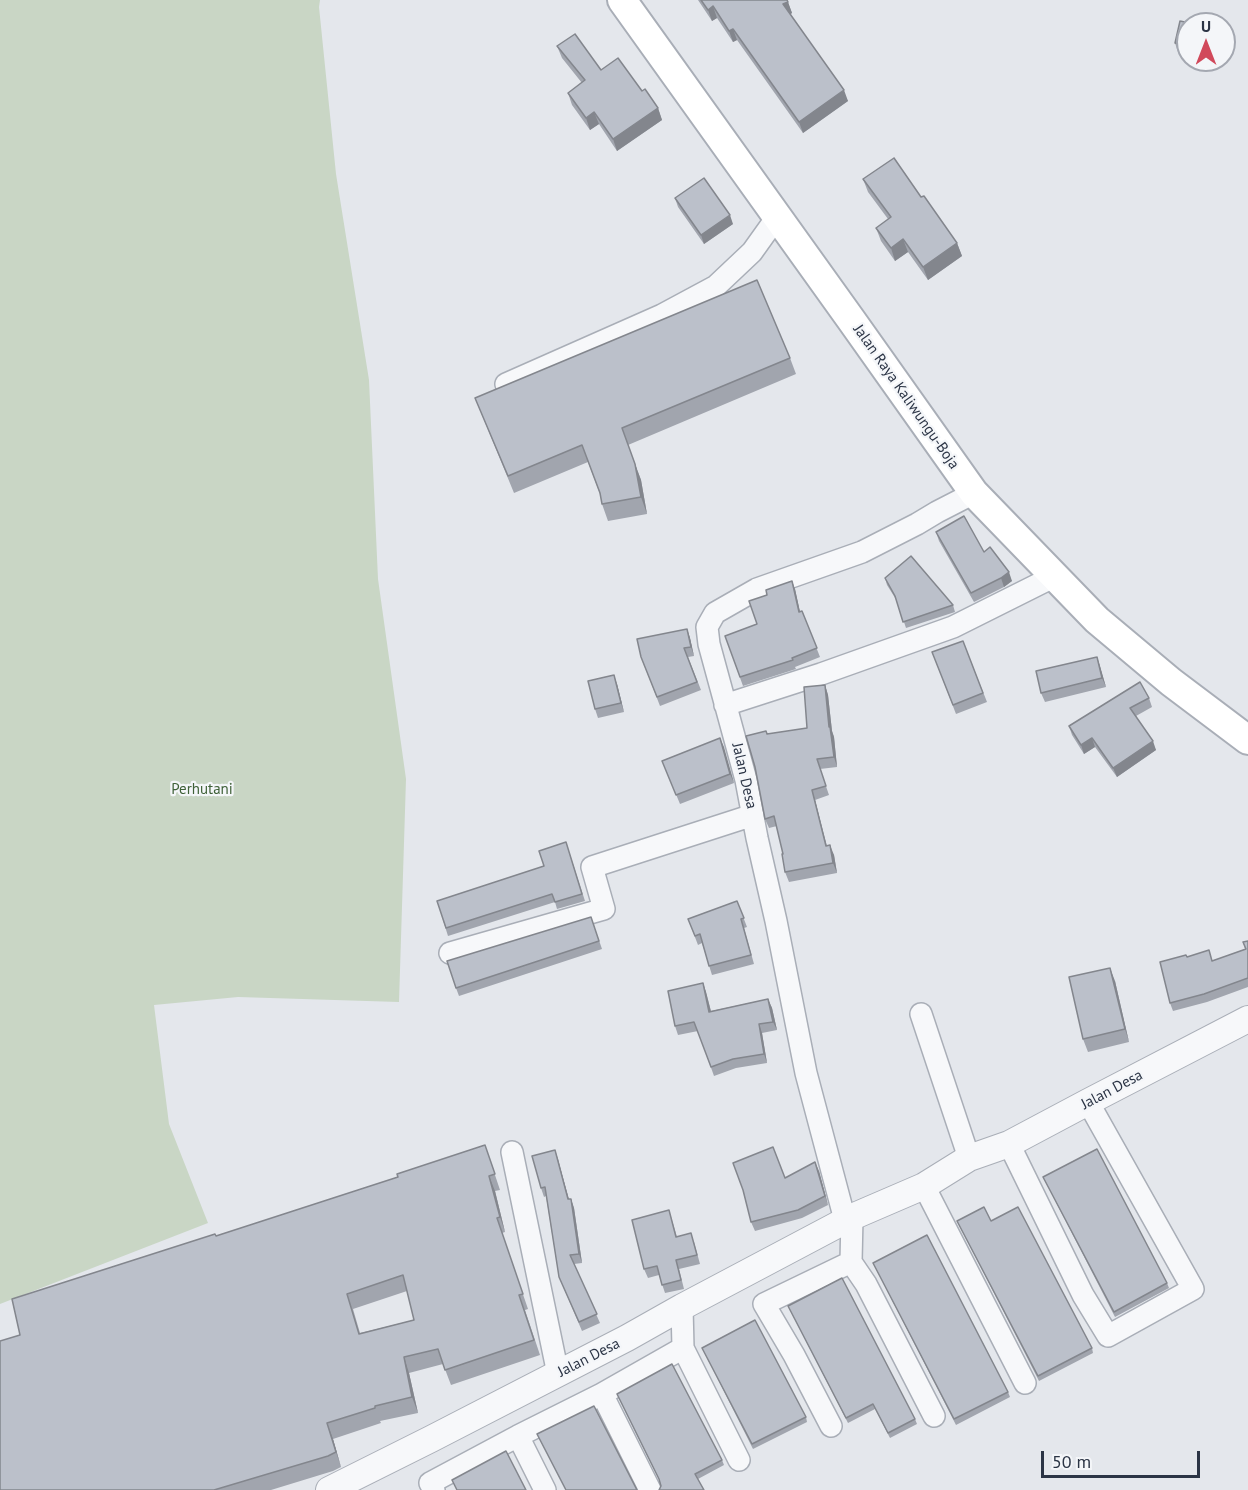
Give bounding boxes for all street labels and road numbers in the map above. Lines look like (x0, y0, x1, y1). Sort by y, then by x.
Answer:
street label: Jalan Raya Kaliwungu-Boja (849, 321, 963, 473)
street label: Jalan Desa (728, 741, 760, 811)
street label: Jalan Desa (1078, 1066, 1146, 1114)
street label: Jalan Desa (555, 1335, 623, 1381)

